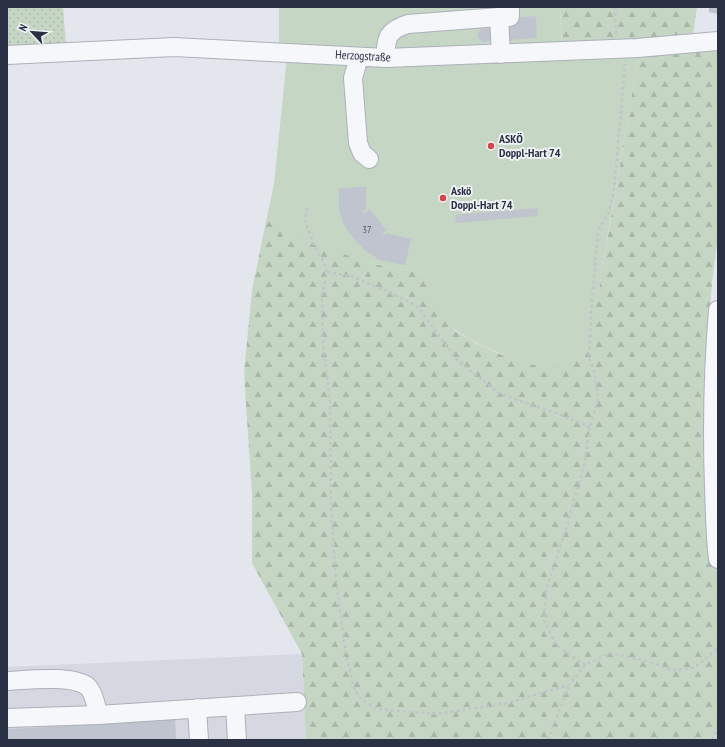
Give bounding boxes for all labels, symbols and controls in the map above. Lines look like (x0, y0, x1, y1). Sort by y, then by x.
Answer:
north arrow (12, 12, 52, 52)
text: N (15, 22, 31, 33)
street label: Herzogstraße (335, 47, 391, 64)
place label: ASKÖ Doppl-Hart 74 (498, 131, 561, 160)
marker: ASKÖ Doppl-Hart 74 (486, 141, 496, 151)
place label: Askö Doppl-Hart 74 (450, 183, 513, 212)
marker: Askö Doppl-Hart 74 (438, 193, 448, 203)
house number: 37 (363, 223, 372, 236)

